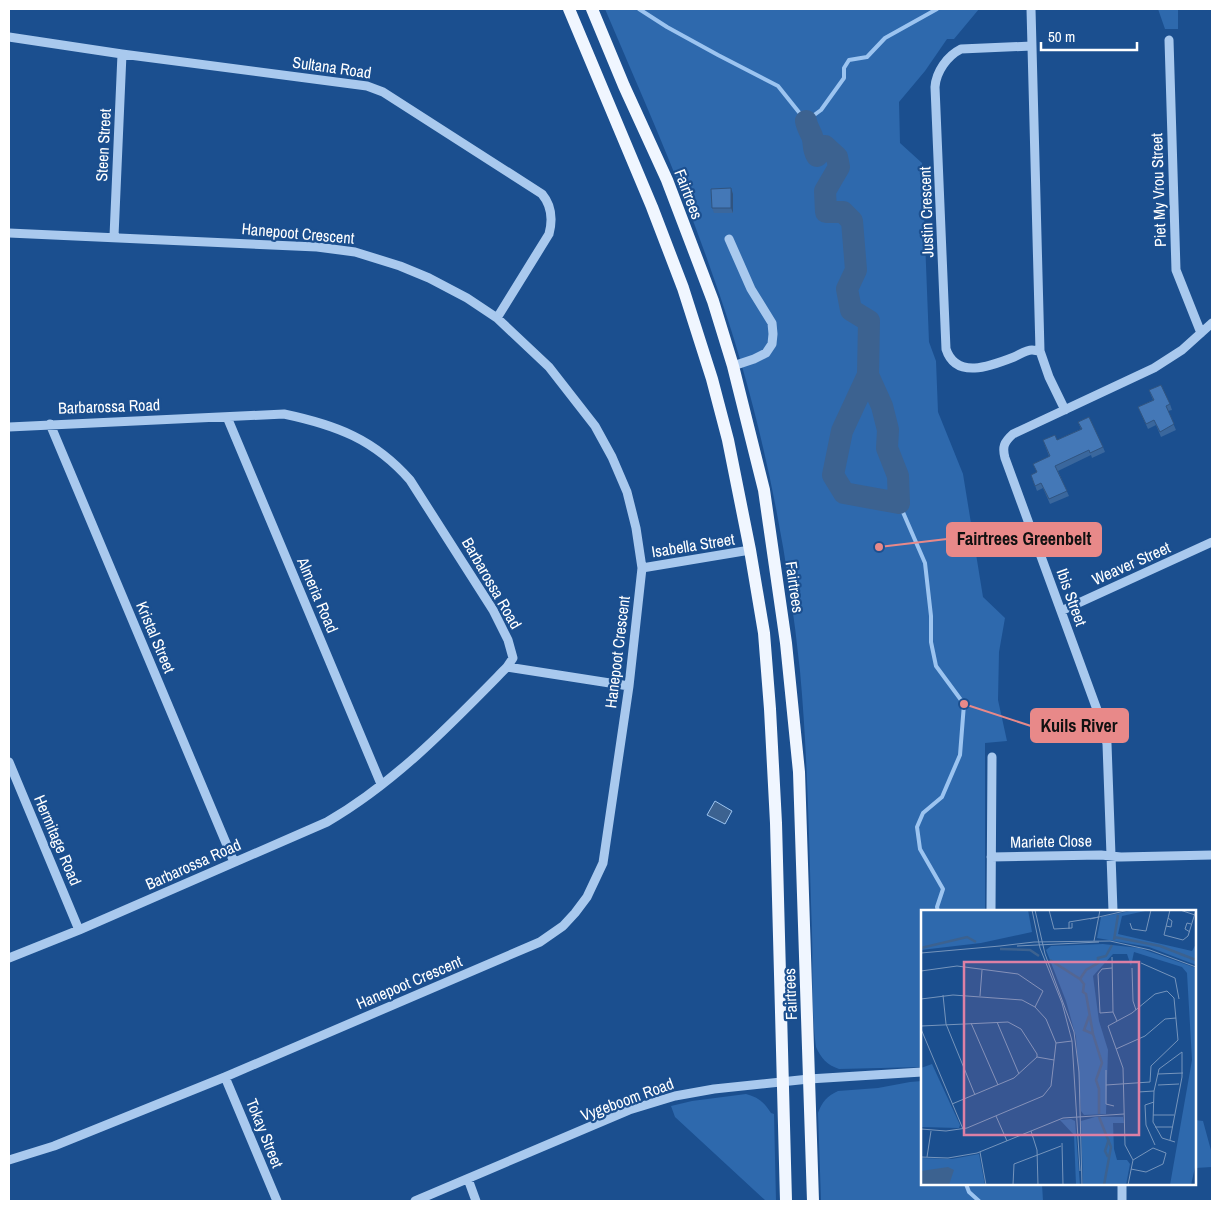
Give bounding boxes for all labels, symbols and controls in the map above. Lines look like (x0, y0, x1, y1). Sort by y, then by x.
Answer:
scale bar (1041, 20, 1137, 52)
text: 50 m (1048, 26, 1075, 47)
street label: Sultana Road (291, 51, 373, 83)
street label: Steen Street (90, 108, 116, 182)
street label: Piet My Vrou Street (1145, 132, 1171, 247)
street label: Fairtrees (669, 166, 709, 222)
street label: Justin Crescent (913, 166, 939, 258)
street label: Hanepoot Crescent (241, 217, 356, 249)
street label: Barbarossa Road (58, 393, 160, 419)
callout: Fairtrees Greenbelt (947, 523, 1101, 556)
text: Fairtrees Greenbelt (957, 526, 1091, 551)
street label: Isabella Street (650, 528, 736, 562)
street label: Barbarossa Road (457, 533, 527, 633)
street label: Weaver Street (1088, 536, 1174, 590)
street label: Almeria Road (292, 553, 344, 636)
street label: Fairtrees (780, 560, 810, 614)
street label: Ibis Street (1051, 565, 1093, 629)
street label: Hanepoot Crescent (599, 594, 635, 709)
street label: Kristal Street (131, 598, 181, 677)
callout: Kuils River (1031, 709, 1128, 742)
text: Kuils River (1040, 713, 1118, 738)
street label: Hermitage Road (29, 791, 87, 889)
street label: Mariete Close (1010, 829, 1092, 853)
street label: Barbarossa Road (142, 833, 244, 895)
inset map (921, 910, 1196, 1185)
street label: Hanepoot Crescent (353, 950, 466, 1014)
street label: Fairtrees (778, 968, 802, 1020)
street label: Vygeboom Road (578, 1072, 676, 1126)
street label: Tokay Street (241, 1095, 289, 1171)

